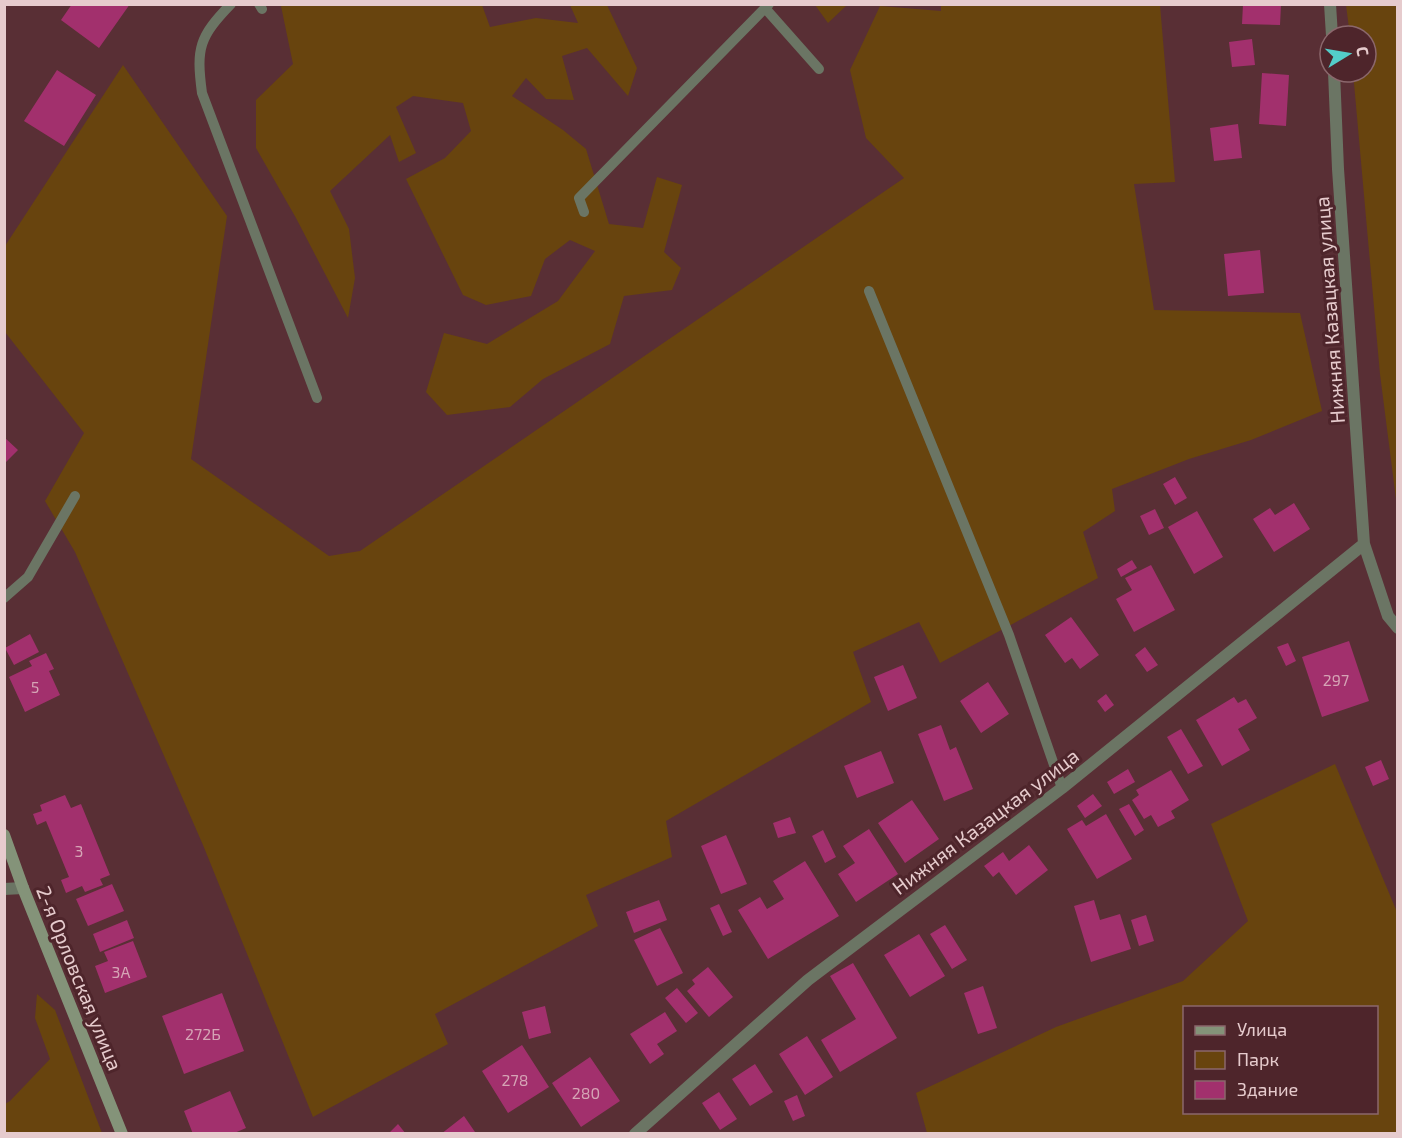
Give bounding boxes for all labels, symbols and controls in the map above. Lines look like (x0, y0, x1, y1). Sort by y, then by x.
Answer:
north arrow (1318, 24, 1378, 84)
text: С (1353, 45, 1373, 57)
street label: Нижняя Казацкая улица (1309, 196, 1350, 424)
house number: 297 (1323, 670, 1349, 689)
house number: 5 (31, 677, 39, 696)
street label: Нижняя Казацкая улица (887, 743, 1084, 900)
house number: 3 (75, 841, 83, 860)
street label: 2-я Орловская улица (31, 882, 128, 1074)
house number: 3А (112, 962, 130, 981)
legend (1183, 1006, 1378, 1114)
text: Улица (1237, 1018, 1287, 1040)
house number: 272Б (185, 1024, 221, 1043)
text: Парк (1237, 1048, 1279, 1070)
house number: 278 (502, 1070, 528, 1089)
text: Здание (1237, 1078, 1298, 1100)
house number: 280 (572, 1083, 600, 1102)

